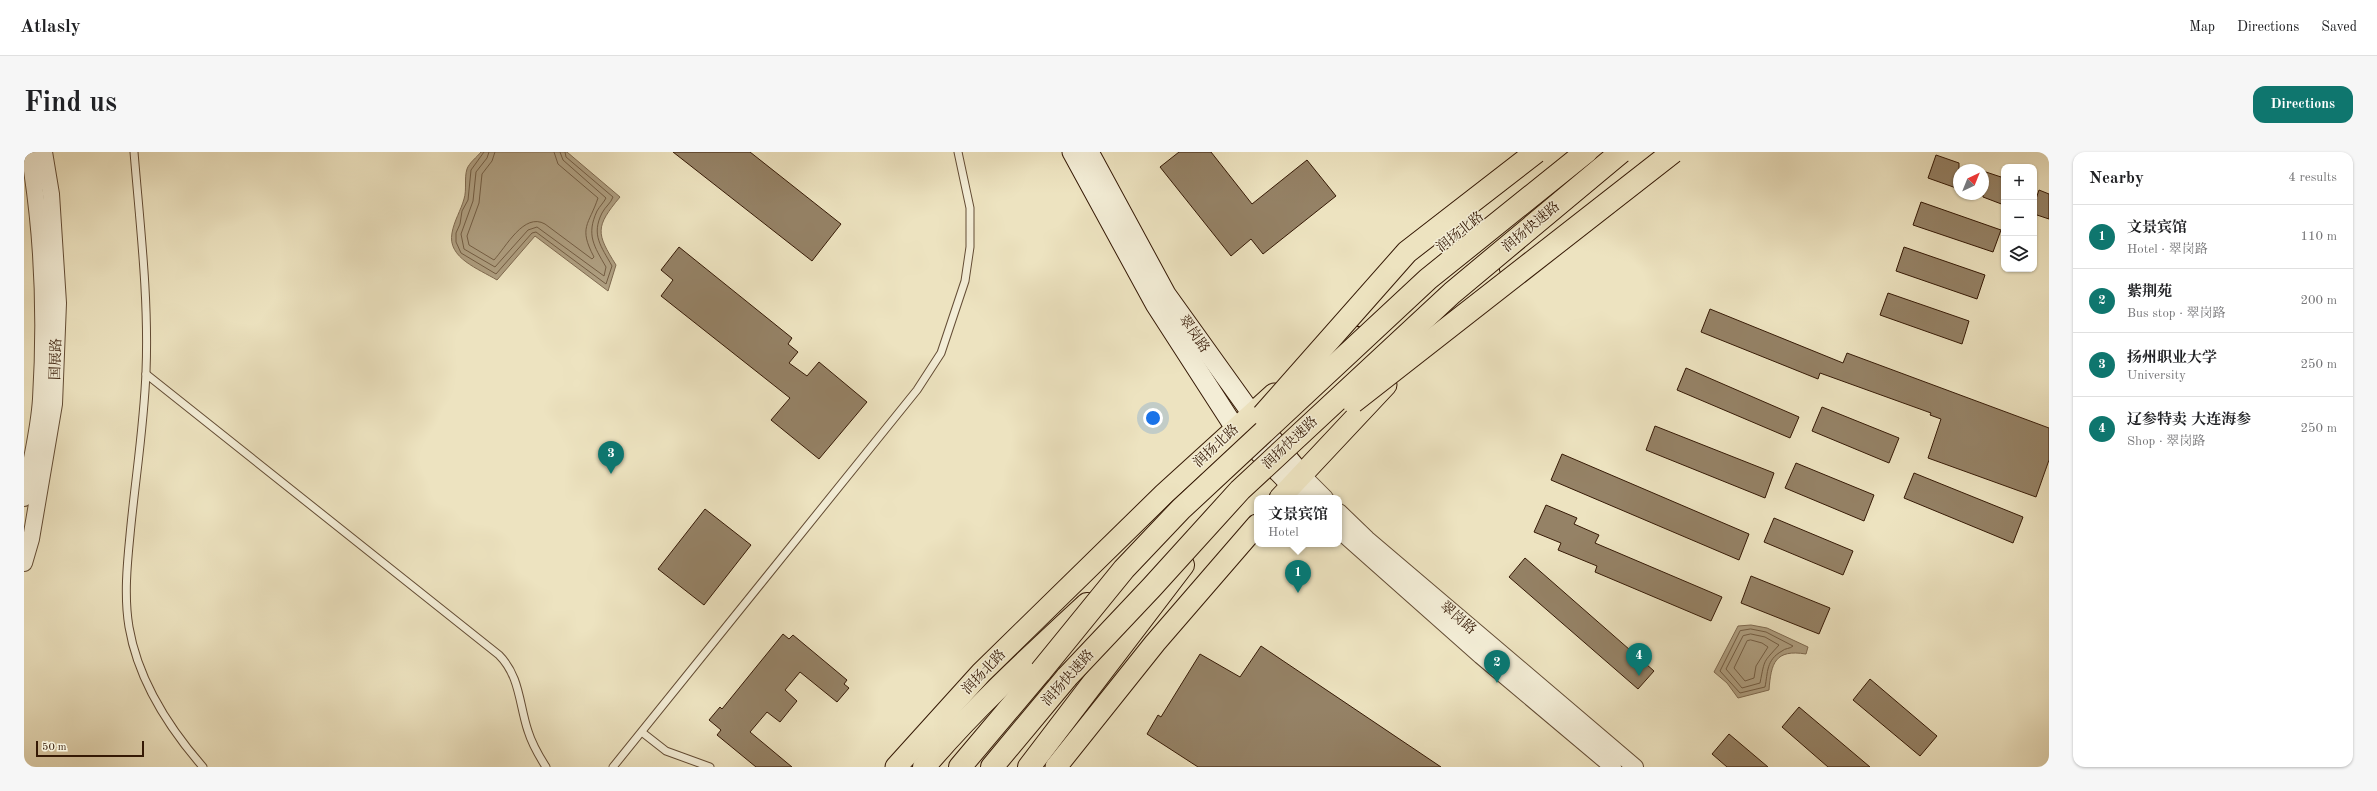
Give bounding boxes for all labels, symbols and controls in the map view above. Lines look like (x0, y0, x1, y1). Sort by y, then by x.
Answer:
text: Atlasly (20, 18, 81, 37)
text: Map (2189, 20, 2215, 34)
text: Directions (2237, 20, 2299, 34)
text: Saved (2321, 20, 2357, 34)
button: Directions (2253, 86, 2353, 123)
text: Find us (24, 90, 117, 118)
north arrow (1953, 164, 1989, 200)
map controls (2001, 164, 2037, 272)
button: + (2001, 164, 2037, 200)
text: Nearby (2089, 170, 2144, 187)
text: 4 results (2288, 171, 2337, 184)
street label: 润扬快速路 (1499, 198, 1562, 255)
button: − (2001, 200, 2037, 236)
street label: 润扬北路 (1433, 208, 1486, 255)
text: 文景宾馆 (2127, 221, 2187, 236)
text: 1 (2098, 230, 2106, 243)
text: 110 m (2300, 230, 2337, 243)
button: layers (2001, 236, 2037, 272)
text: Hotel · 翠岗路 (2127, 243, 2208, 256)
text: 紫荆苑 (2127, 285, 2172, 300)
text: 2 (2098, 294, 2106, 307)
text: 200 m (2300, 294, 2337, 307)
text: Bus stop · 翠岗路 (2127, 307, 2226, 320)
street label: 翠岗路 (1176, 312, 1213, 355)
street label: 国展路 (47, 338, 64, 380)
text: 扬州职业大学 (2127, 351, 2217, 366)
text: 3 (2098, 358, 2106, 371)
text: 250 m (2300, 358, 2337, 371)
text: University (2127, 369, 2186, 382)
your location (1143, 408, 1163, 428)
street label: 润扬快速路 (1259, 413, 1320, 472)
text: 辽参特卖 大连海参 (2127, 413, 2251, 428)
street label: 润扬北路 (1190, 421, 1241, 470)
text: 4 (2098, 422, 2106, 435)
text: 250 m (2300, 422, 2337, 435)
text: Shop · 翠岗路 (2127, 435, 2205, 448)
pin: 3 (598, 441, 624, 474)
popup (1254, 495, 1342, 547)
text: 文景宾馆 (1268, 508, 1328, 523)
text: Hotel (1268, 526, 1299, 539)
pin: 1 (1285, 560, 1311, 593)
street label: 翠岗路 (1438, 598, 1479, 637)
pin: 4 (1626, 643, 1652, 676)
street label: 润扬北路 (959, 646, 1008, 697)
street label: 润扬快速路 (1039, 647, 1097, 709)
pin: 2 (1484, 650, 1510, 683)
scale bar (36, 739, 144, 758)
text: 50 m (42, 742, 67, 753)

